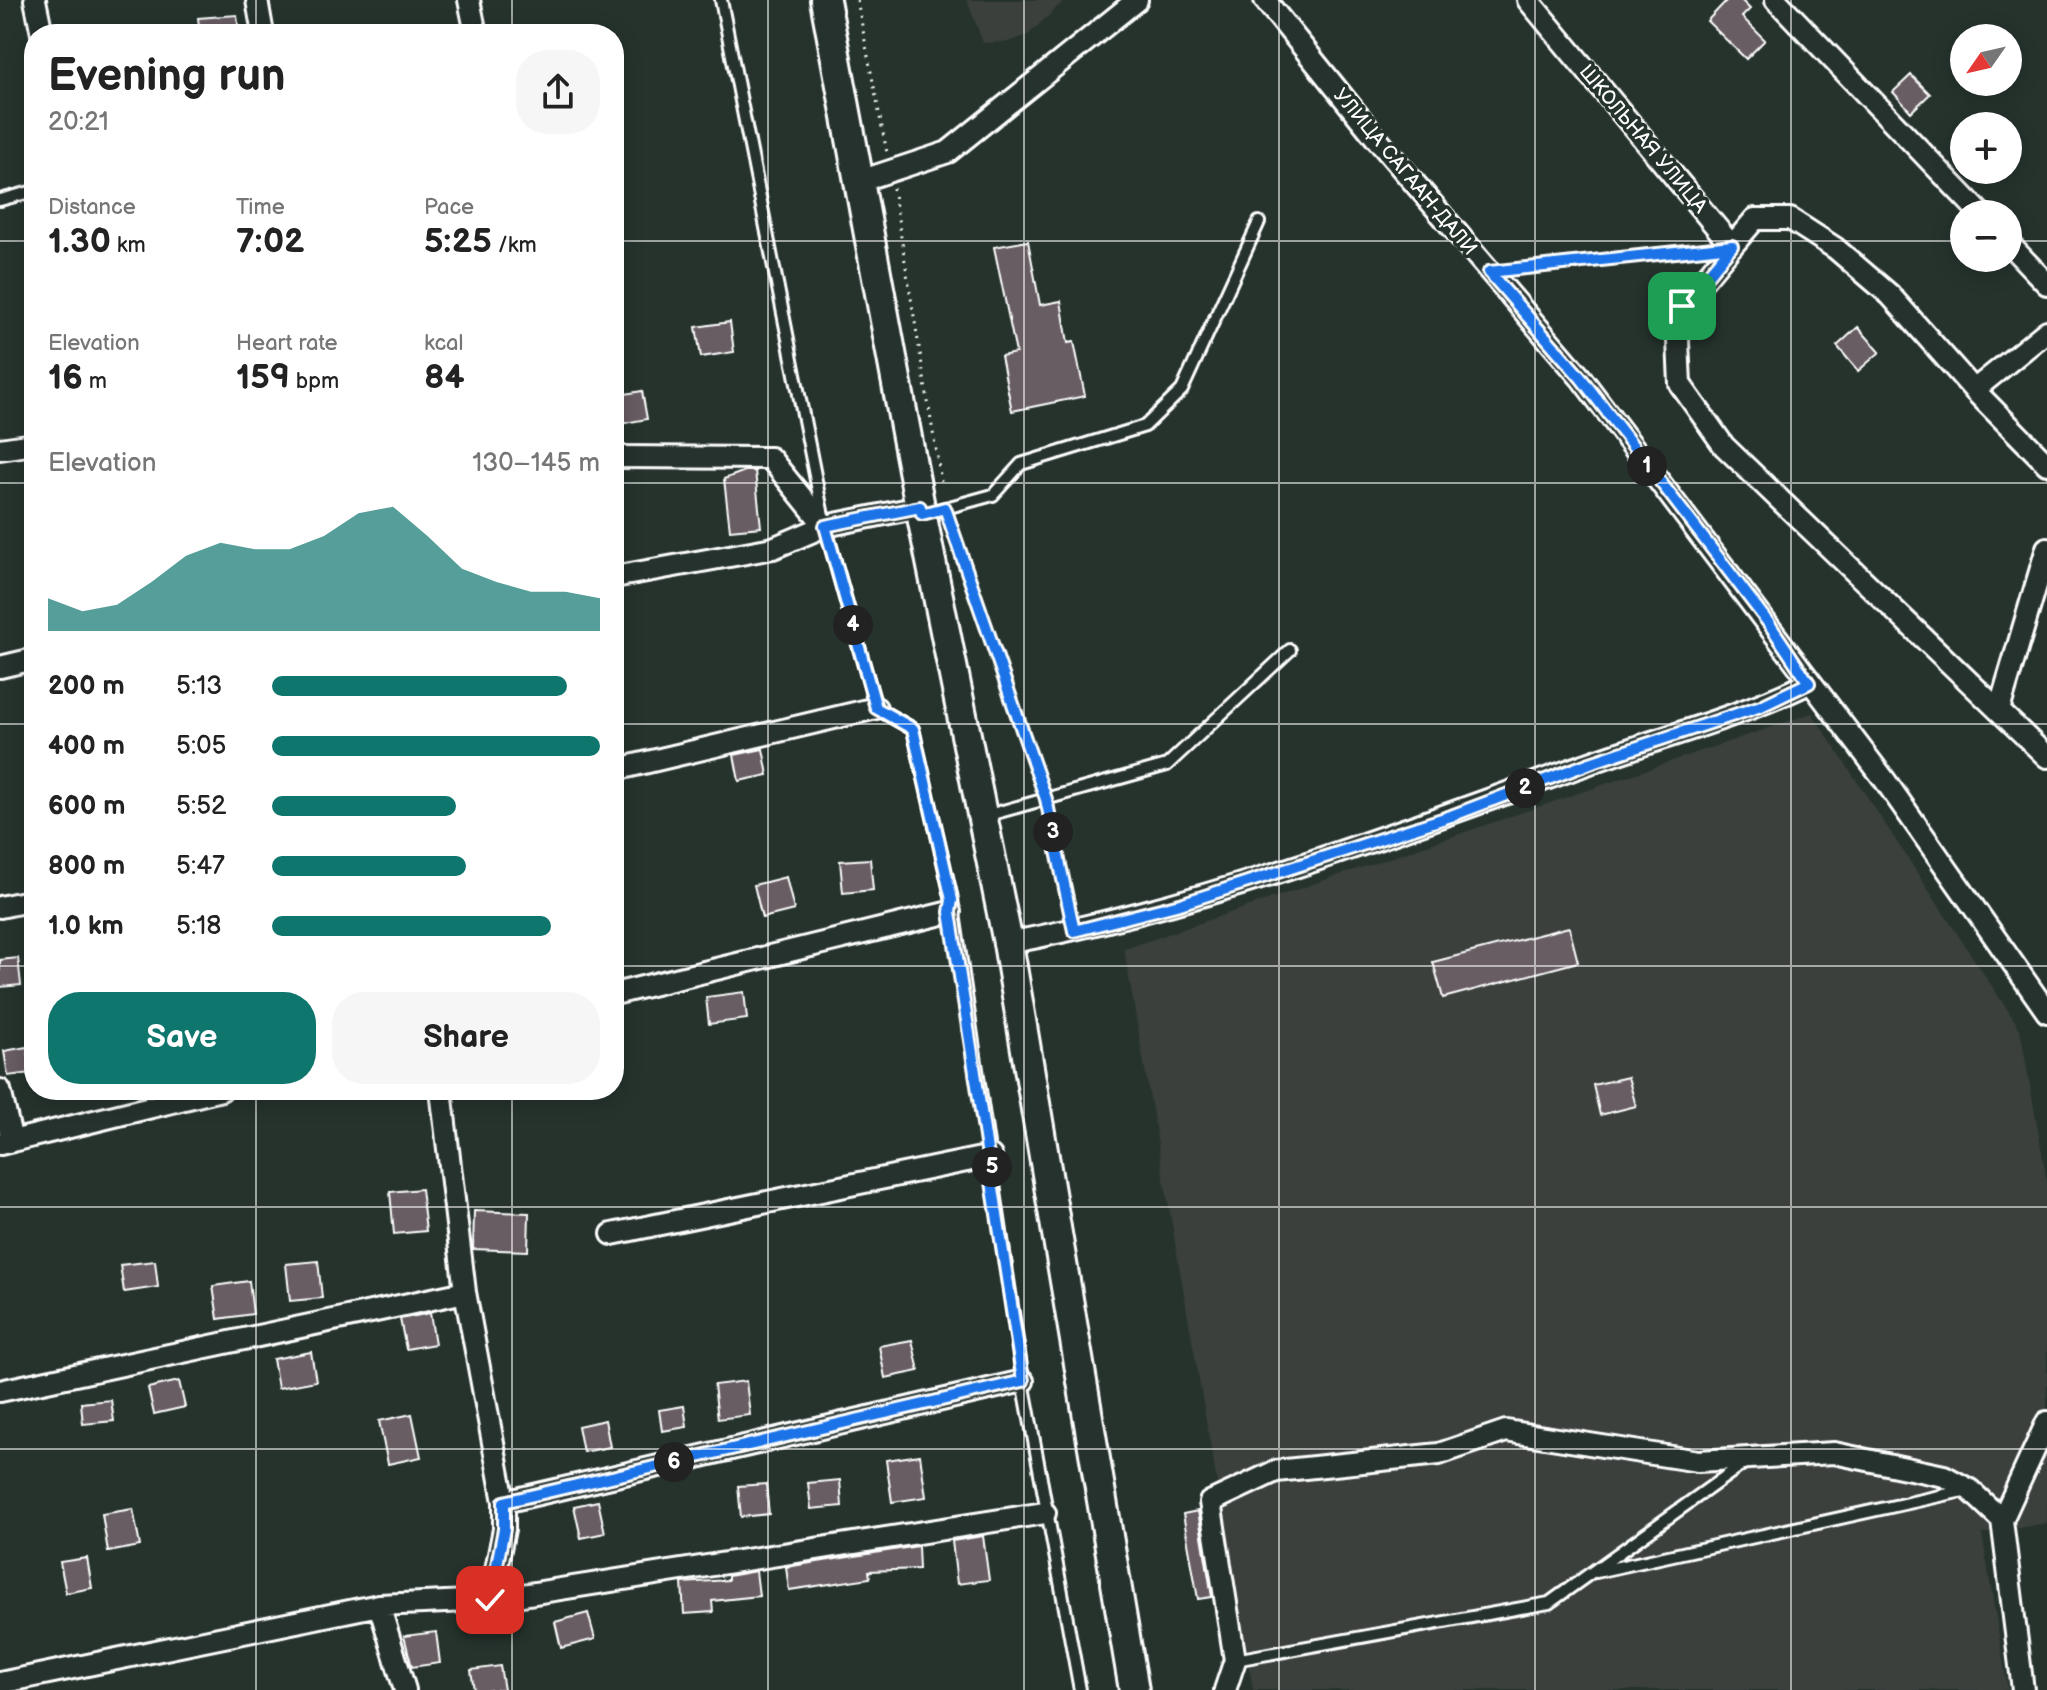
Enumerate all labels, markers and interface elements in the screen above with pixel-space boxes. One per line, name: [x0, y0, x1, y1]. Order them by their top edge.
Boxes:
north arrow: [1950, 24, 2022, 96]
map controls: [1950, 24, 2022, 272]
text: Evening run: [48, 50, 285, 103]
button: share: [516, 50, 600, 134]
street label: ШКОЛЬНАЯ УЛИЦА: [1574, 60, 1713, 219]
street label: УЛИЦА САГААН-ДАЛИ: [1328, 84, 1482, 260]
text: 20:21: [48, 107, 109, 138]
button: +: [1950, 112, 2022, 184]
text: Distance: [48, 194, 136, 221]
text: Time: [236, 194, 285, 221]
text: Pace: [424, 194, 474, 221]
button: −: [1950, 200, 2022, 272]
text: 1.30: [48, 221, 111, 262]
text: 7:02: [236, 221, 304, 262]
text: 5:25: [424, 221, 492, 262]
text: km: [111, 232, 146, 259]
text: /km: [492, 232, 537, 259]
pin: [1648, 272, 1716, 340]
icon: arrive: [1660, 284, 1704, 328]
text: Elevation: [48, 330, 140, 357]
text: Heart rate: [236, 330, 338, 357]
text: kcal: [424, 330, 463, 357]
text: 16: [48, 357, 83, 398]
text: 159: [236, 357, 290, 398]
text: 84: [424, 357, 464, 398]
text: m: [83, 368, 107, 395]
text: bpm: [290, 368, 339, 395]
pin: 1: [1627, 446, 1667, 486]
text: Elevation: [48, 448, 156, 479]
text: 130–145 m: [472, 448, 600, 479]
text: 1: [1642, 452, 1652, 479]
pin: 4: [833, 605, 873, 645]
text: 4: [847, 611, 859, 638]
text: 200 m: [48, 671, 125, 702]
text: 5:13: [176, 671, 222, 702]
text: 400 m: [48, 731, 125, 762]
text: 5:05: [176, 731, 226, 762]
pin: 2: [1505, 768, 1545, 808]
text: 2: [1518, 774, 1532, 801]
text: 600 m: [48, 791, 125, 822]
text: 5:52: [176, 791, 226, 822]
pin: 3: [1033, 812, 1073, 852]
text: 3: [1047, 818, 1059, 845]
text: 800 m: [48, 851, 125, 882]
text: 5:47: [176, 851, 225, 882]
text: 1.0 km: [48, 911, 124, 942]
text: 5:18: [176, 911, 221, 942]
button: Save: [48, 992, 316, 1084]
button: Share: [332, 992, 600, 1084]
pin: 5: [972, 1147, 1012, 1187]
text: 5: [986, 1153, 998, 1180]
pin: 6: [654, 1442, 694, 1482]
text: 6: [667, 1448, 681, 1475]
pin: [456, 1566, 524, 1634]
icon: check: [468, 1578, 512, 1622]

